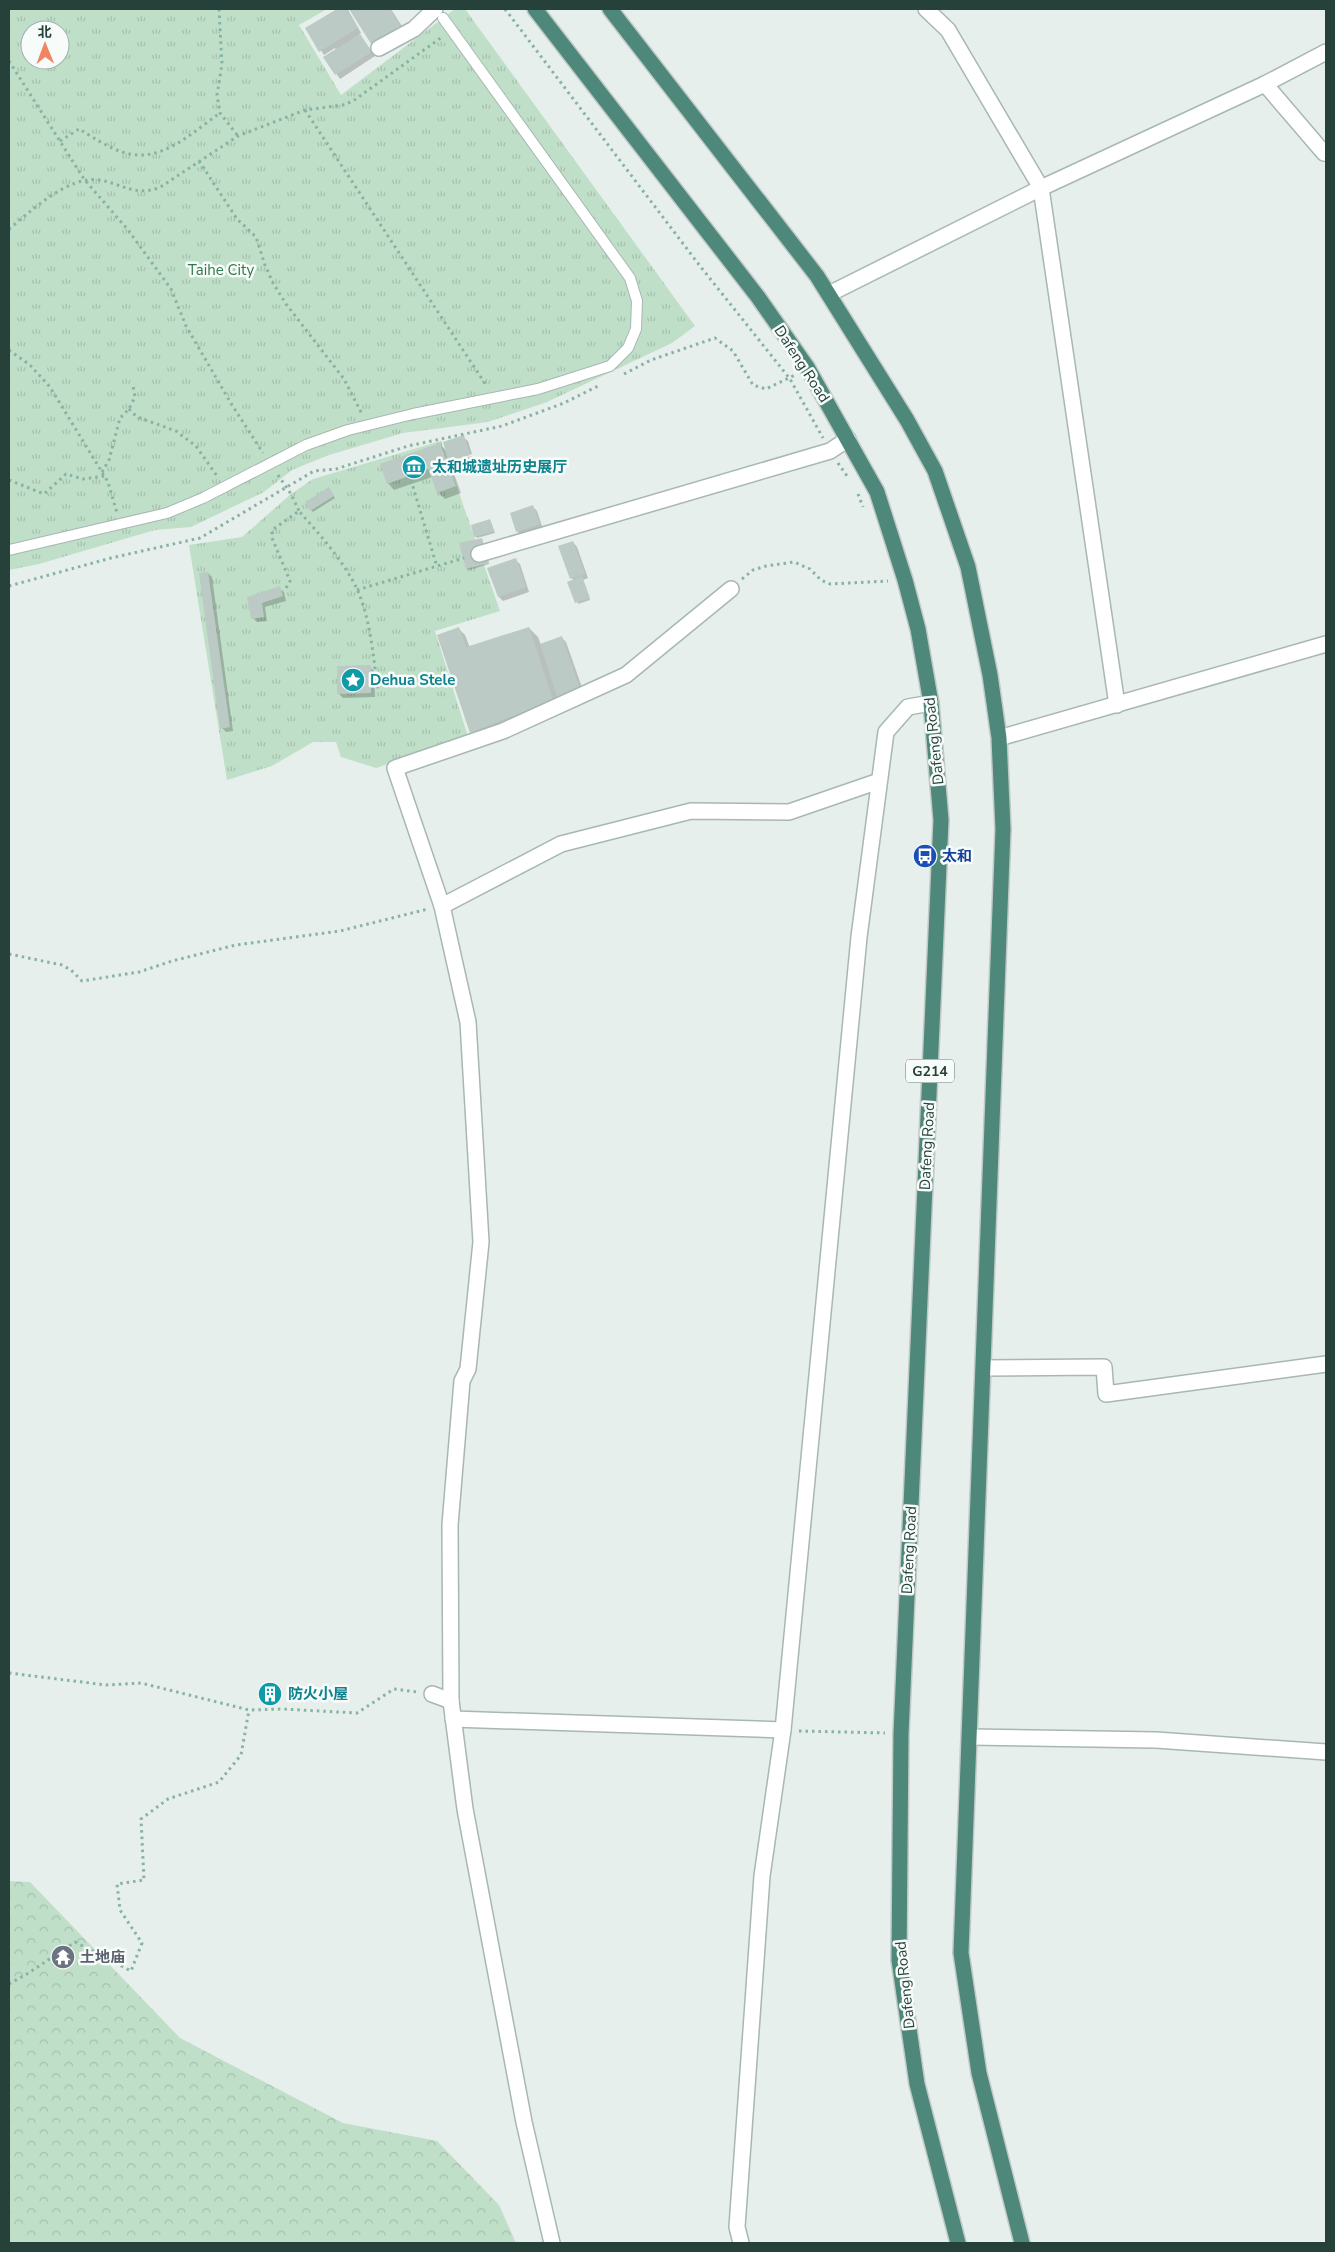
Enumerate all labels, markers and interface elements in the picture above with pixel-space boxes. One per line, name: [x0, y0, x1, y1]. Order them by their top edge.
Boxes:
north arrow: [20, 20, 70, 70]
text: 北: [38, 23, 52, 42]
park label: Taihe City: [188, 260, 254, 280]
street label: Dafeng Road: [770, 322, 834, 406]
museum icon: 太和城遗址历史展厅: [401, 454, 427, 480]
place label: 太和城遗址历史展厅: [432, 457, 567, 477]
place icon: Dehua Stele: [340, 667, 366, 693]
place label: Dehua Stele: [370, 670, 455, 690]
street label: Dafeng Road: [919, 696, 949, 786]
bus stop icon: 太和: [912, 843, 938, 869]
place label: 太和: [942, 846, 972, 866]
road number: G214: [906, 1060, 954, 1082]
street label: Dafeng Road: [915, 1102, 939, 1190]
street label: Dafeng Road: [897, 1506, 921, 1594]
building icon: 防火小屋: [257, 1681, 283, 1707]
place label: 防火小屋: [288, 1684, 348, 1704]
street label: Dafeng Road: [890, 1940, 920, 2030]
temple icon: 土地庙: [50, 1944, 76, 1970]
place label: 土地庙: [80, 1947, 125, 1967]

